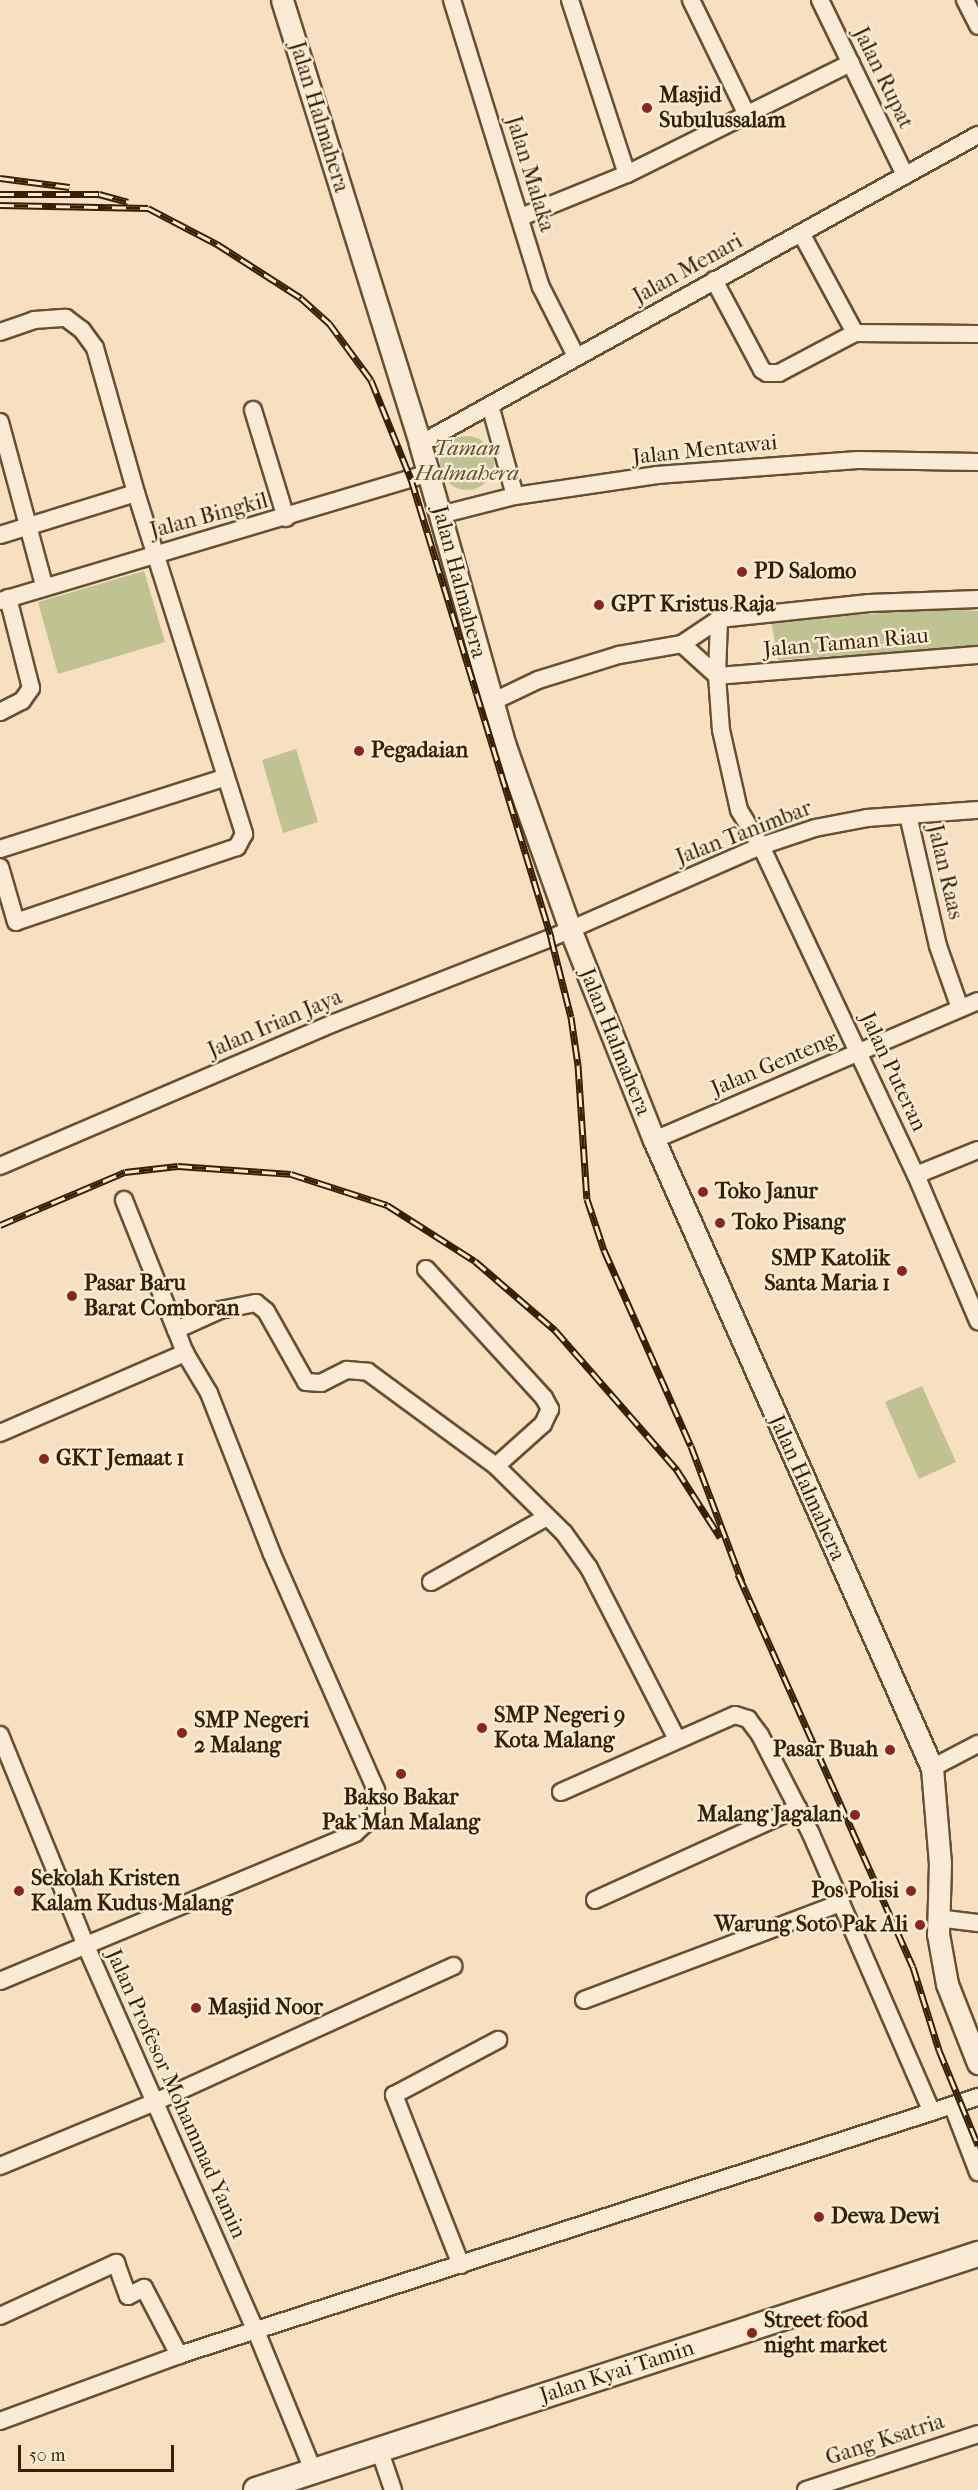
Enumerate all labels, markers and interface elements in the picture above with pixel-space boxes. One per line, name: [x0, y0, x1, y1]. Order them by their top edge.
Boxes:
street label: Jalan Rupat: [847, 23, 919, 133]
street label: Jalan Halmahera: [283, 38, 355, 196]
place label: Masjid Subulussalam: [659, 82, 786, 134]
marker: Masjid Subulussalam: [640, 101, 654, 115]
street label: Jalan Malaka: [500, 113, 560, 235]
street label: Jalan Menari: [629, 228, 747, 310]
street label: Jalan Mentawai: [631, 429, 779, 471]
park label: Taman Halmahera: [415, 435, 519, 487]
street label: Jalan Bingkil: [147, 488, 271, 544]
street label: Jalan Halmahera: [426, 503, 492, 661]
place label: PD Salomo: [754, 559, 857, 585]
marker: PD Salomo: [735, 565, 749, 579]
place label: GPT Kristus Raja: [611, 592, 775, 618]
marker: GPT Kristus Raja: [592, 598, 606, 612]
street label: Jalan Taman Riau: [762, 623, 930, 663]
place label: Pegadaian: [371, 738, 468, 764]
marker: Pegadaian: [352, 744, 366, 758]
street label: Jalan Tanimbar: [672, 795, 816, 871]
street label: Jalan Raas: [921, 822, 969, 922]
street label: Jalan Halmahera: [573, 964, 657, 1120]
street label: Jalan Irian Jaya: [204, 984, 346, 1064]
street label: Jalan Puteran: [854, 1008, 932, 1136]
street label: Jalan Genteng: [707, 1026, 841, 1102]
place label: Toko Janur: [715, 1179, 818, 1205]
marker: Toko Janur: [696, 1185, 710, 1199]
place label: Toko Pisang: [732, 1210, 845, 1236]
marker: Toko Pisang: [713, 1216, 727, 1230]
place label: SMP Katolik Santa Maria 1: [764, 1245, 890, 1296]
marker: SMP Katolik Santa Maria 1: [895, 1264, 909, 1278]
place label: Pasar Baru Barat Comboran: [84, 1270, 239, 1322]
marker: Pasar Baru Barat Comboran: [65, 1289, 79, 1303]
street label: Jalan Halmahera: [763, 1411, 851, 1565]
place label: GKT Jemaat 1: [56, 1446, 184, 1472]
marker: GKT Jemaat 1: [37, 1452, 51, 1466]
place label: SMP Negeri 9 Kota Malang: [494, 1702, 625, 1754]
place label: SMP Negeri 2 Malang: [194, 1707, 309, 1759]
marker: SMP Negeri 9 Kota Malang: [475, 1721, 489, 1735]
marker: SMP Negeri 2 Malang: [175, 1726, 189, 1740]
place label: Pasar Buah: [773, 1737, 878, 1763]
marker: Pasar Buah: [883, 1743, 897, 1757]
marker: Bakso Bakar Pak Man Malang: [394, 1767, 408, 1781]
place label: Bakso Bakar Pak Man Malang: [322, 1784, 480, 1836]
place label: Malang Jagalan: [697, 1802, 842, 1828]
marker: Malang Jagalan: [846, 1806, 864, 1824]
place label: Sekolah Kristen Kalam Kudus Malang: [31, 1865, 233, 1916]
place label: Pos Polisi: [811, 1878, 899, 1904]
marker: Sekolah Kristen Kalam Kudus Malang: [12, 1884, 26, 1898]
marker: Pos Polisi: [904, 1884, 918, 1898]
place label: Warung Soto Pak Ali: [714, 1912, 908, 1938]
marker: Warung Soto Pak Ali: [913, 1918, 927, 1932]
street label: Jalan Profesor Mohammad Yamin: [100, 1945, 252, 2243]
place label: Masjid Noor: [208, 1995, 323, 2021]
marker: Masjid Noor: [189, 2001, 203, 2015]
place label: Dewa Dewi: [831, 2204, 940, 2230]
marker: Dewa Dewi: [812, 2210, 826, 2224]
place label: Street food night market: [764, 2307, 887, 2358]
marker: Street food night market: [745, 2326, 759, 2340]
street label: Jalan Kyai Tamin: [537, 2335, 697, 2409]
street label: Gang Ksatria: [822, 2408, 948, 2472]
scale bar: [21, 2433, 177, 2471]
text: 50 m: [29, 2445, 65, 2466]

